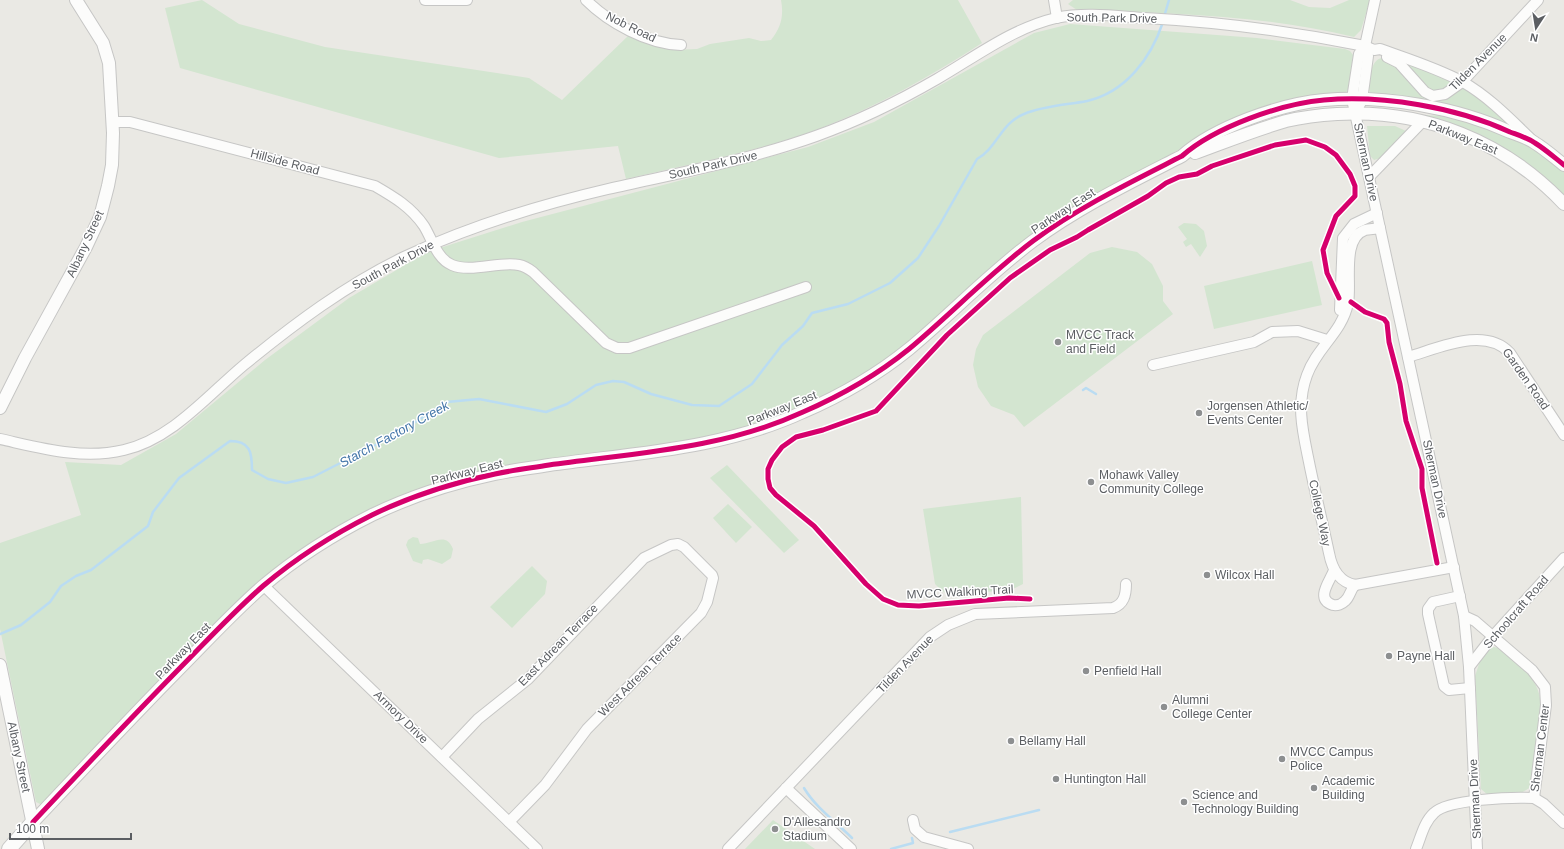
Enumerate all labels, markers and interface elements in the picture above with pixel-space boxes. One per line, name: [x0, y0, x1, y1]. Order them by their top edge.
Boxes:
north arrow: [1516, 8, 1556, 48]
street label: Nob Road: [604, 9, 658, 45]
street label: South Park Drive: [1067, 10, 1158, 26]
street label: Tilden Avenue: [1446, 30, 1510, 94]
text: N: [1529, 31, 1539, 44]
street label: Parkway East: [1426, 117, 1500, 157]
street label: Sherman Drive: [1351, 121, 1381, 203]
street label: Hillside Road: [249, 146, 321, 178]
street label: South Park Drive: [667, 148, 759, 182]
street label: Parkway East: [1028, 185, 1098, 237]
street label: Albany Street: [63, 208, 107, 280]
street label: South Park Drive: [350, 237, 437, 292]
place label: MVCC Track and Field: [1066, 328, 1135, 356]
marker: MVCC Track and Field: [1053, 337, 1063, 347]
street label: Garden Road: [1500, 345, 1552, 413]
street label: Parkway East: [745, 388, 819, 428]
water label: Starch Factory Creek: [337, 397, 453, 470]
place label: Jorgensen Athletic/ Events Center: [1207, 399, 1309, 427]
marker: Jorgensen Athletic/ Events Center: [1194, 408, 1204, 418]
street label: Sherman Drive: [1420, 438, 1450, 520]
street label: Parkway East: [430, 456, 505, 488]
place label: Mohawk Valley Community College: [1099, 468, 1204, 496]
marker: Mohawk Valley Community College: [1086, 477, 1096, 487]
street label: College Way: [1306, 478, 1334, 548]
place label: Wilcox Hall: [1215, 568, 1274, 582]
marker: Wilcox Hall: [1202, 570, 1212, 580]
street label: Schoolcraft Road: [1481, 573, 1551, 651]
street label: MVCC Walking Trail: [906, 582, 1014, 602]
street label: East Adrean Terrace: [515, 601, 601, 689]
street label: Parkway East: [152, 619, 214, 682]
street label: West Adrean Terrace: [596, 630, 685, 719]
street label: Tilden Avenue: [874, 632, 936, 696]
place label: Payne Hall: [1397, 649, 1455, 663]
marker: Payne Hall: [1384, 651, 1394, 661]
place label: Penfield Hall: [1094, 664, 1161, 678]
marker: Penfield Hall: [1081, 666, 1091, 676]
street label: Armory Drive: [371, 688, 431, 747]
place label: Alumni College Center: [1172, 693, 1252, 721]
marker: Alumni College Center: [1159, 702, 1169, 712]
street label: Sherman Center: [1528, 703, 1552, 793]
street label: Albany Street: [5, 720, 33, 794]
place label: Bellamy Hall: [1019, 734, 1086, 748]
marker: Bellamy Hall: [1006, 736, 1016, 746]
place label: MVCC Campus Police: [1290, 745, 1373, 773]
marker: MVCC Campus Police: [1277, 754, 1287, 764]
street label: Sherman Drive: [1466, 758, 1484, 839]
place label: Huntington Hall: [1064, 772, 1146, 786]
marker: Huntington Hall: [1051, 774, 1061, 784]
place label: Academic Building: [1322, 774, 1375, 802]
marker: Academic Building: [1309, 783, 1319, 793]
place label: Science and Technology Building: [1192, 788, 1299, 816]
marker: Science and Technology Building: [1179, 797, 1189, 807]
scale bar: [10, 815, 131, 841]
place label: D'Allesandro Stadium: [783, 815, 851, 843]
text: 100 m: [16, 822, 49, 836]
marker: D'Allesandro Stadium: [770, 824, 780, 834]

